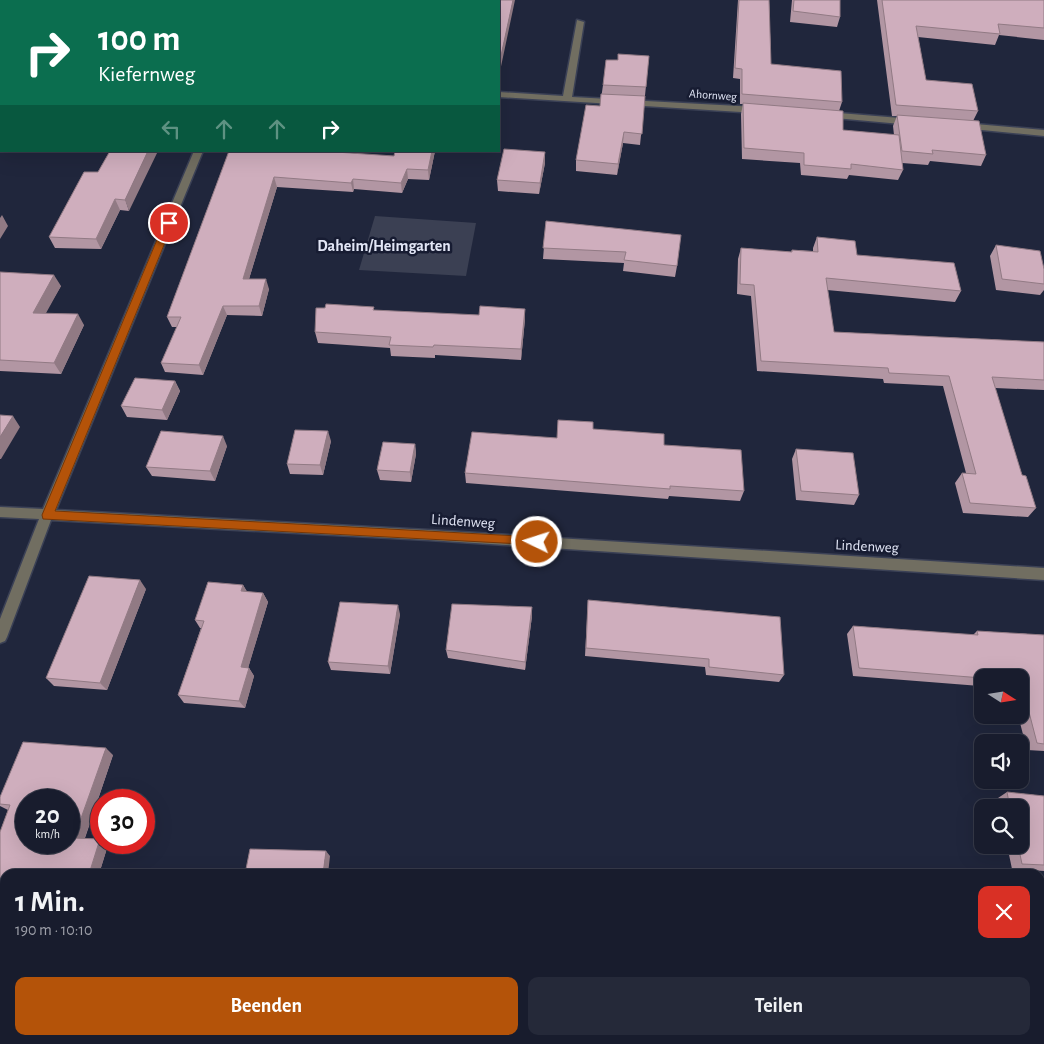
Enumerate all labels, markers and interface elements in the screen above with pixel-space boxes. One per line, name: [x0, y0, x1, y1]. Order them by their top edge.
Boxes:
icon: right: [15, 20, 80, 85]
text: 100 m: [98, 22, 181, 57]
text: Kiefernweg: [98, 63, 195, 85]
street label: Ahornweg: [689, 87, 737, 103]
icon: left: [157, 115, 185, 143]
icon: ahead: [210, 115, 238, 143]
icon: ahead: [263, 115, 291, 143]
icon: right: [316, 115, 344, 143]
pin: [148, 202, 190, 244]
icon: arrive: [155, 209, 183, 237]
district label: Daheim/Heimgarten: [317, 238, 451, 254]
street label: Lindenweg: [431, 512, 496, 531]
position arrow: [510, 515, 562, 567]
street label: Lindenweg: [835, 537, 900, 556]
north arrow: [974, 669, 1029, 724]
map controls: [974, 669, 1029, 854]
button: sound: [974, 734, 1029, 789]
speed limit sign: 30: [90, 789, 155, 854]
button: search: [974, 799, 1029, 854]
text: 20: [35, 803, 60, 828]
text: km/h: [35, 828, 60, 840]
button: close: [978, 886, 1030, 938]
text: 1 Min.: [15, 887, 85, 917]
text: 190 m · 10:10: [15, 922, 92, 938]
button: Beenden: [15, 977, 518, 1035]
button: Teilen: [528, 977, 1030, 1035]

